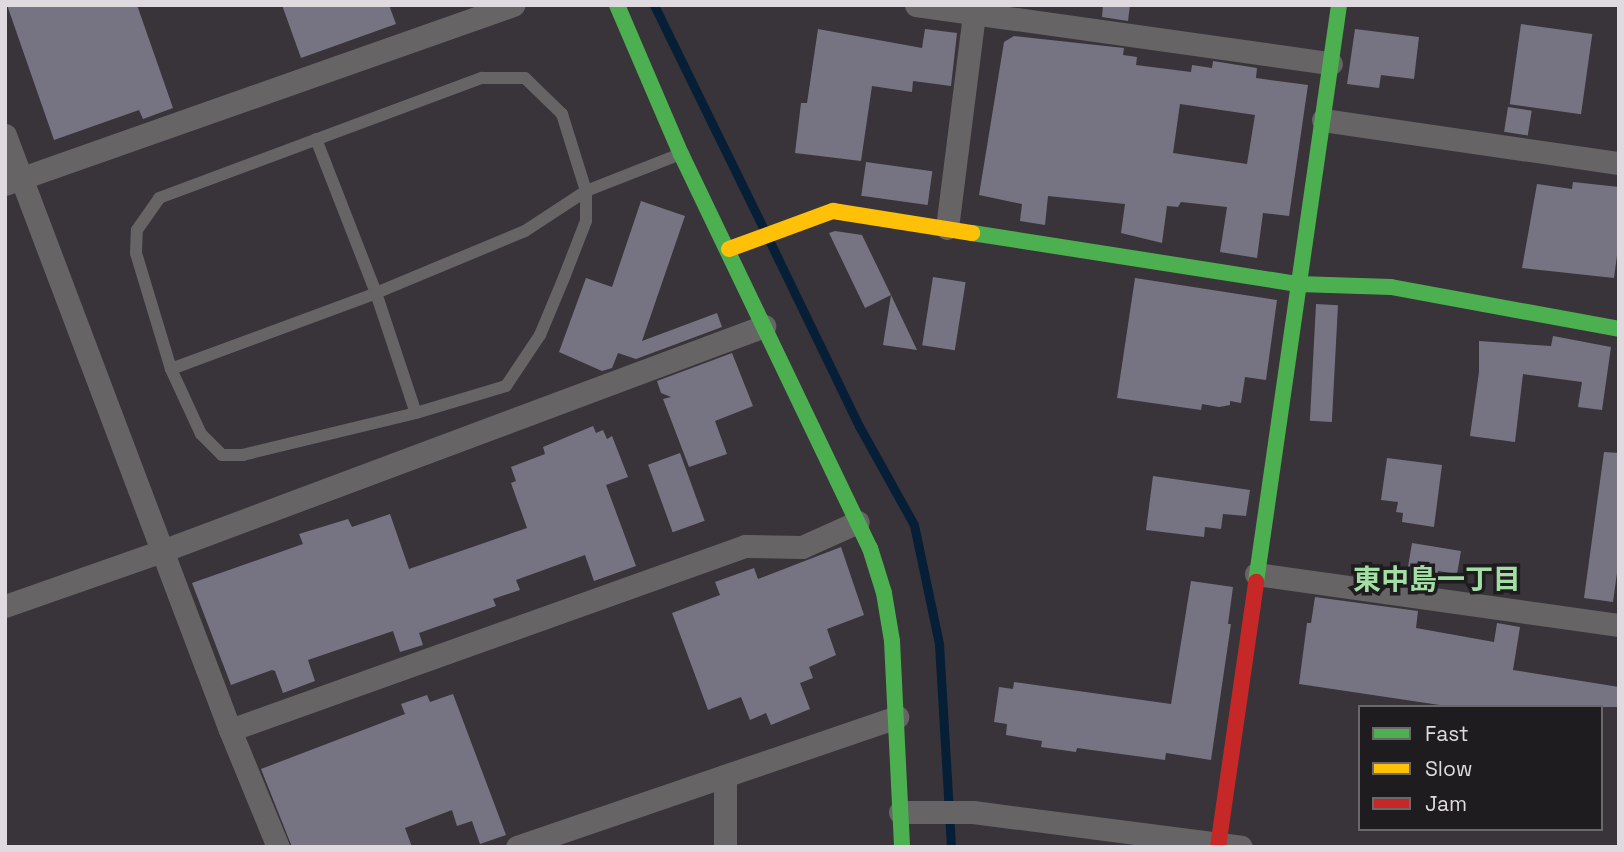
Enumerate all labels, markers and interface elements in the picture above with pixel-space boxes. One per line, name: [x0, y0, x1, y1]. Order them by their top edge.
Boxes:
district label: 東中島一丁目: [1353, 562, 1521, 596]
legend: [1358, 705, 1603, 831]
text: Fast: [1425, 720, 1469, 747]
text: Slow: [1425, 755, 1473, 782]
text: Jam: [1425, 790, 1467, 817]

